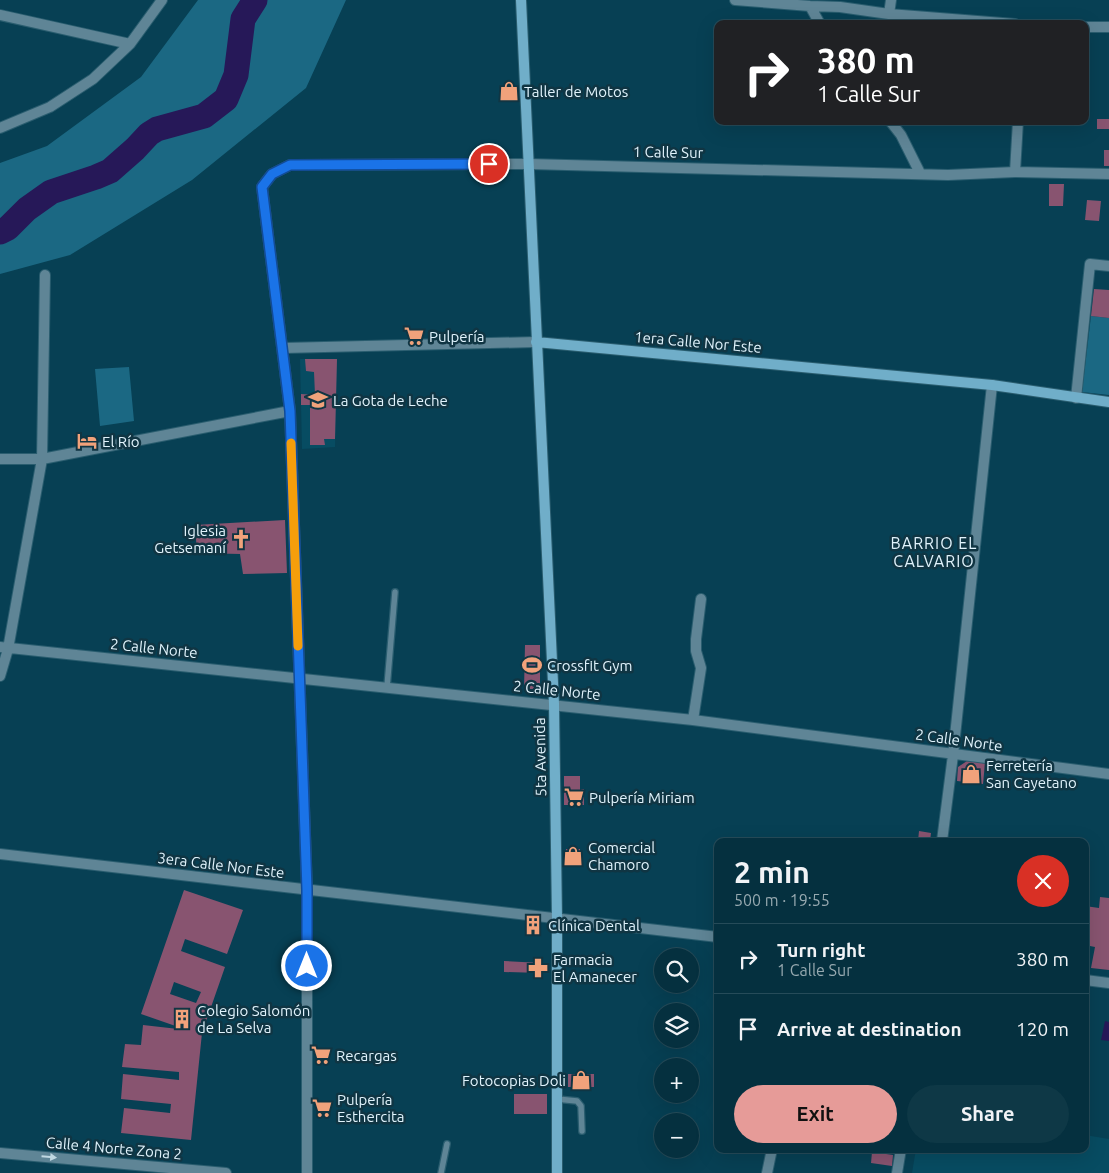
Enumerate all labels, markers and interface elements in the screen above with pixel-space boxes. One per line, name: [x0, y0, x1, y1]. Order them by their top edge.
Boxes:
icon: right: [734, 40, 799, 105]
text: 380 m: [817, 40, 915, 80]
shop icon: Taller de Motos: [498, 80, 520, 102]
text: 1 Calle Sur: [817, 81, 920, 106]
place label: Taller de Motos: [524, 83, 628, 100]
pin: [468, 143, 510, 185]
street label: 1 Calle Sur: [633, 143, 704, 161]
icon: arrive: [475, 150, 503, 178]
supermarket icon: Pulpería: [403, 325, 425, 347]
place label: Pulpería: [429, 328, 485, 345]
street label: 1era Calle Nor Este: [634, 328, 762, 356]
school or university icon: La Gota de Leche: [307, 389, 329, 411]
place label: La Gota de Leche: [333, 392, 448, 409]
hotel icon: El Río: [76, 430, 98, 452]
place label: El Río: [102, 433, 140, 450]
place label: Iglesia Getsemaní: [154, 522, 226, 556]
church icon: Iglesia Getsemaní: [230, 528, 252, 550]
district label: BARRIO EL CALVARIO: [891, 534, 977, 570]
street label: 2 Calle Norte: [109, 635, 199, 661]
sports icon: Crossfit Gym: [521, 654, 543, 676]
place label: Crossfit Gym: [547, 657, 632, 674]
street label: 2 Calle Norte: [512, 677, 602, 703]
street label: 5ta Avenida: [531, 717, 549, 797]
street label: 2 Calle Norte: [914, 725, 1004, 755]
place label: Ferretería San Cayetano: [986, 757, 1077, 791]
shop icon: Ferretería San Cayetano: [960, 763, 982, 785]
supermarket icon: Pulpería Miriam: [563, 786, 585, 808]
place label: Pulpería Miriam: [589, 789, 695, 806]
place label: Comercial Chamoro: [588, 839, 655, 873]
shop icon: Comercial Chamoro: [562, 845, 584, 867]
street label: 3era Calle Nor Este: [157, 849, 285, 881]
text: 2 min: [734, 855, 810, 889]
button: close: [1017, 855, 1069, 907]
text: 500 m · 19:55: [734, 891, 830, 909]
building icon: Clínica Dental: [522, 914, 544, 936]
place label: Clínica Dental: [548, 917, 640, 934]
position arrow: [280, 939, 332, 991]
text: Turn right: [777, 939, 865, 961]
icon: right: [734, 945, 762, 973]
map controls: [654, 948, 699, 1158]
button: search: [654, 948, 699, 993]
text: 380 m: [1016, 948, 1069, 970]
place label: Farmacia El Amanecer: [553, 951, 637, 985]
pharmacy icon: Farmacia El Amanecer: [527, 957, 549, 979]
text: 1 Calle Sur: [777, 961, 852, 979]
place label: Colegio Salomón de La Selva: [197, 1002, 310, 1036]
button: layers: [654, 1003, 699, 1048]
building icon: Colegio Salomón de La Selva: [171, 1008, 193, 1030]
icon: arrive: [734, 1015, 762, 1043]
text: Arrive at destination: [777, 1018, 962, 1040]
text: 120 m: [1016, 1018, 1069, 1040]
supermarket icon: Recargas: [310, 1044, 332, 1066]
place label: Recargas: [336, 1047, 397, 1064]
button: +: [654, 1058, 699, 1103]
shop icon: Fotocopias Doli: [570, 1069, 592, 1091]
place label: Fotocopias Doli: [462, 1072, 566, 1089]
button: Exit: [734, 1085, 897, 1143]
button: Share: [907, 1085, 1069, 1143]
place label: Pulpería Esthercita: [337, 1091, 405, 1125]
supermarket icon: Pulpería Esthercita: [311, 1097, 333, 1119]
button: −: [654, 1113, 699, 1158]
street label: Calle 4 Norte Zona 2: [45, 1134, 183, 1162]
one-way arrow: [41, 1153, 57, 1161]

